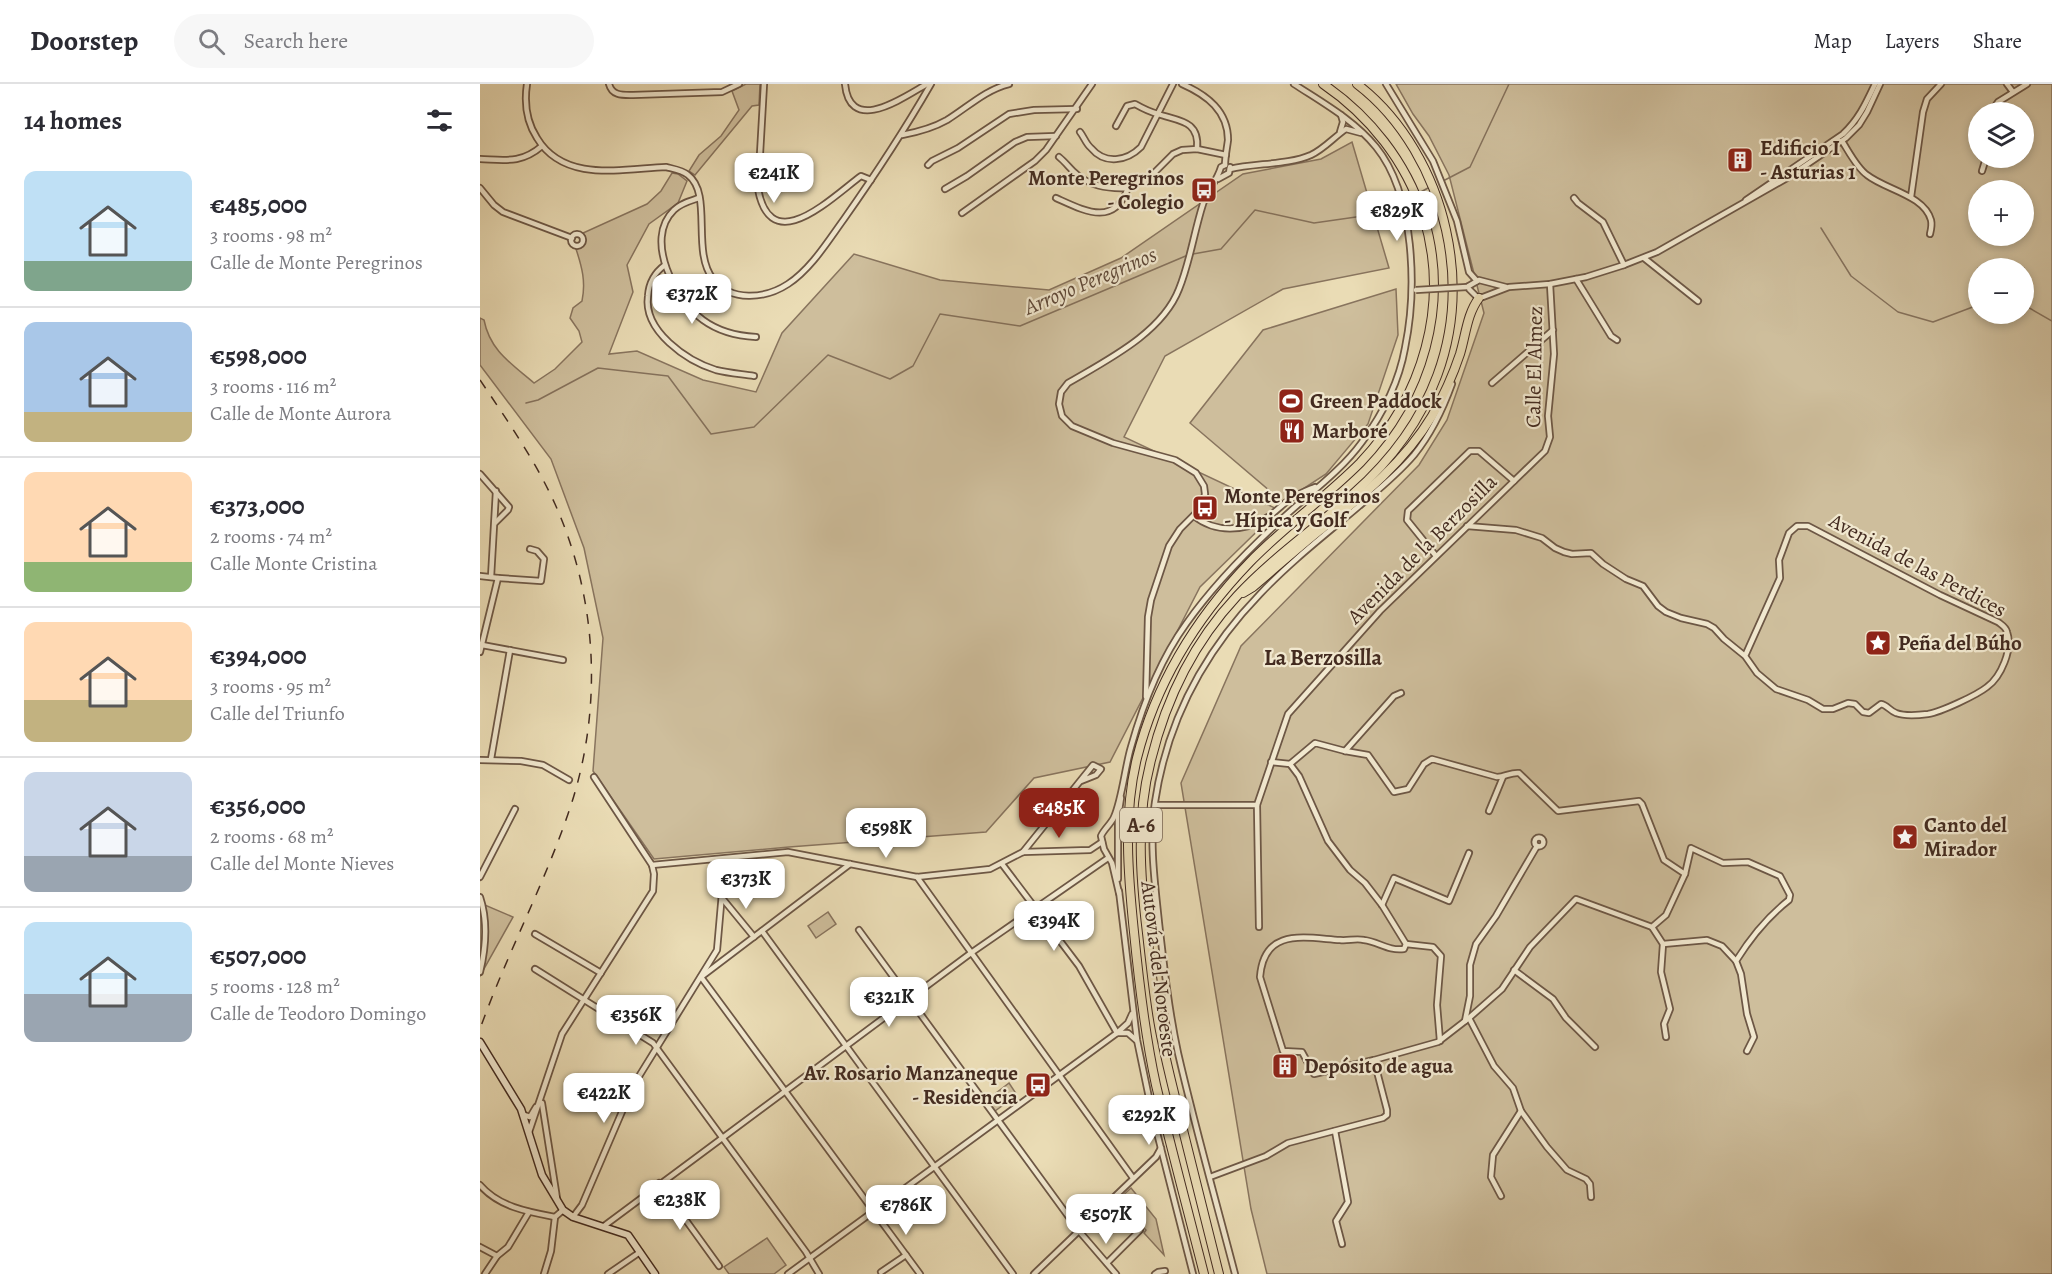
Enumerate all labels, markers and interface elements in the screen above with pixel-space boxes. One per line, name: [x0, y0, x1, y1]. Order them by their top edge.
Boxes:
search box: [174, 14, 594, 68]
text: Doorstep: [30, 22, 138, 60]
icon: search: [195, 25, 228, 58]
text: Search here: [243, 26, 348, 56]
text: Map: [1813, 27, 1852, 55]
text: Layers: [1885, 27, 1940, 55]
text: Share: [1973, 27, 2022, 55]
map controls: [1968, 102, 2034, 324]
button: layers: [1968, 102, 2034, 168]
text: 14 homes: [24, 103, 122, 138]
icon: filters: [423, 104, 456, 137]
place label: Edificio I - Asturias 1: [1760, 134, 1856, 186]
building icon: Edificio I - Asturias 1: [1725, 145, 1755, 175]
pin: €241K: [732, 153, 816, 204]
text: €241K: [749, 159, 799, 186]
place label: Monte Peregrinos - Colegio: [1028, 164, 1184, 216]
bus stop icon: Monte Peregrinos - Colegio: [1189, 175, 1219, 205]
button: +: [1968, 180, 2034, 246]
text: €485,000: [210, 187, 307, 222]
pin: €829K: [1355, 191, 1439, 242]
icon: home: [72, 195, 144, 267]
text: €829K: [1370, 197, 1424, 224]
text: 3 rooms · 98 m²: [210, 222, 332, 249]
water label: Arroyo Peregrinos: [1019, 239, 1162, 323]
text: Calle de Monte Peregrinos: [210, 249, 423, 276]
button: −: [1968, 258, 2034, 324]
pin: €372K: [650, 274, 734, 325]
text: €372K: [666, 280, 718, 307]
street label: Calle El Almez: [1519, 306, 1549, 428]
text: €598,000: [210, 338, 307, 373]
icon: home: [72, 346, 144, 418]
text: 3 rooms · 116 m²: [210, 373, 336, 400]
sports icon: Green Paddock: [1276, 386, 1306, 416]
place label: Green Paddock: [1310, 387, 1442, 415]
text: Calle de Monte Aurora: [210, 400, 391, 427]
restaurant icon: Marboré: [1277, 416, 1307, 446]
place label: Marboré: [1312, 417, 1388, 445]
street label: Avenida de la Berzosilla: [1340, 468, 1503, 631]
place label: Monte Peregrinos - Hípica y Golf: [1224, 482, 1380, 534]
text: €373,000: [210, 488, 305, 523]
bus stop icon: Monte Peregrinos - Hípica y Golf: [1190, 493, 1220, 523]
icon: home: [72, 496, 144, 568]
street label: Avenida de las Perdices: [1824, 506, 2011, 624]
text: 2 rooms · 74 m²: [210, 523, 332, 550]
text: Calle Monte Cristina: [210, 550, 377, 577]
place icon: Peña del Búho: [1863, 628, 1893, 658]
place label: Peña del Búho: [1898, 629, 2022, 657]
text: €394,000: [210, 638, 307, 673]
district label: La Berzosilla: [1264, 643, 1382, 673]
icon: home: [72, 646, 144, 718]
text: 3 rooms · 95 m²: [210, 673, 331, 700]
text: Calle del Triunfo: [210, 700, 345, 727]
text: €356,000: [210, 788, 306, 823]
pin: €485K: [1017, 788, 1101, 839]
text: €485K: [1033, 794, 1085, 821]
icon: home: [72, 796, 144, 868]
pin: €598K: [844, 808, 928, 859]
road number: A-6: [1120, 808, 1162, 842]
place label: Canto del Mirador: [1924, 811, 2007, 863]
text: €598K: [860, 814, 912, 841]
place icon: Canto del Mirador: [1890, 822, 1920, 852]
text: 2 rooms · 68 m²: [210, 823, 334, 850]
text: Calle del Monte Nieves: [210, 850, 394, 877]
pin: €373K: [704, 859, 788, 910]
text: €373K: [721, 865, 771, 892]
street label: Autovía del Noroeste: [1134, 878, 1184, 1059]
pin: €394K: [1012, 901, 1096, 952]
text: €394K: [1028, 907, 1080, 934]
text: €507,000: [210, 938, 306, 973]
icon: home: [72, 946, 144, 1018]
text: 5 rooms · 128 m²: [210, 973, 340, 1000]
pin: €321K: [847, 977, 931, 1028]
text: €321K: [864, 983, 914, 1010]
pin: €356K: [594, 995, 678, 1046]
text: Calle de Teodoro Domingo: [210, 1000, 426, 1027]
text: €356K: [610, 1001, 662, 1028]
building icon: Depósito de agua: [1270, 1051, 1300, 1081]
place label: Depósito de agua: [1304, 1052, 1454, 1080]
place label: Av. Rosario Manzaneque - Residencia: [803, 1059, 1019, 1111]
bus stop icon: Av. Rosario Manzaneque - Residencia: [1023, 1070, 1053, 1100]
pin: €422K: [562, 1073, 646, 1124]
text: €422K: [577, 1079, 631, 1106]
pin: €292K: [1107, 1095, 1191, 1146]
text: €292K: [1122, 1101, 1176, 1128]
pin: €238K: [638, 1180, 722, 1231]
pin: €786K: [864, 1185, 948, 1236]
text: €238K: [654, 1186, 706, 1213]
text: €786K: [880, 1191, 932, 1218]
pin: €507K: [1064, 1194, 1148, 1245]
text: €507K: [1080, 1200, 1132, 1227]

